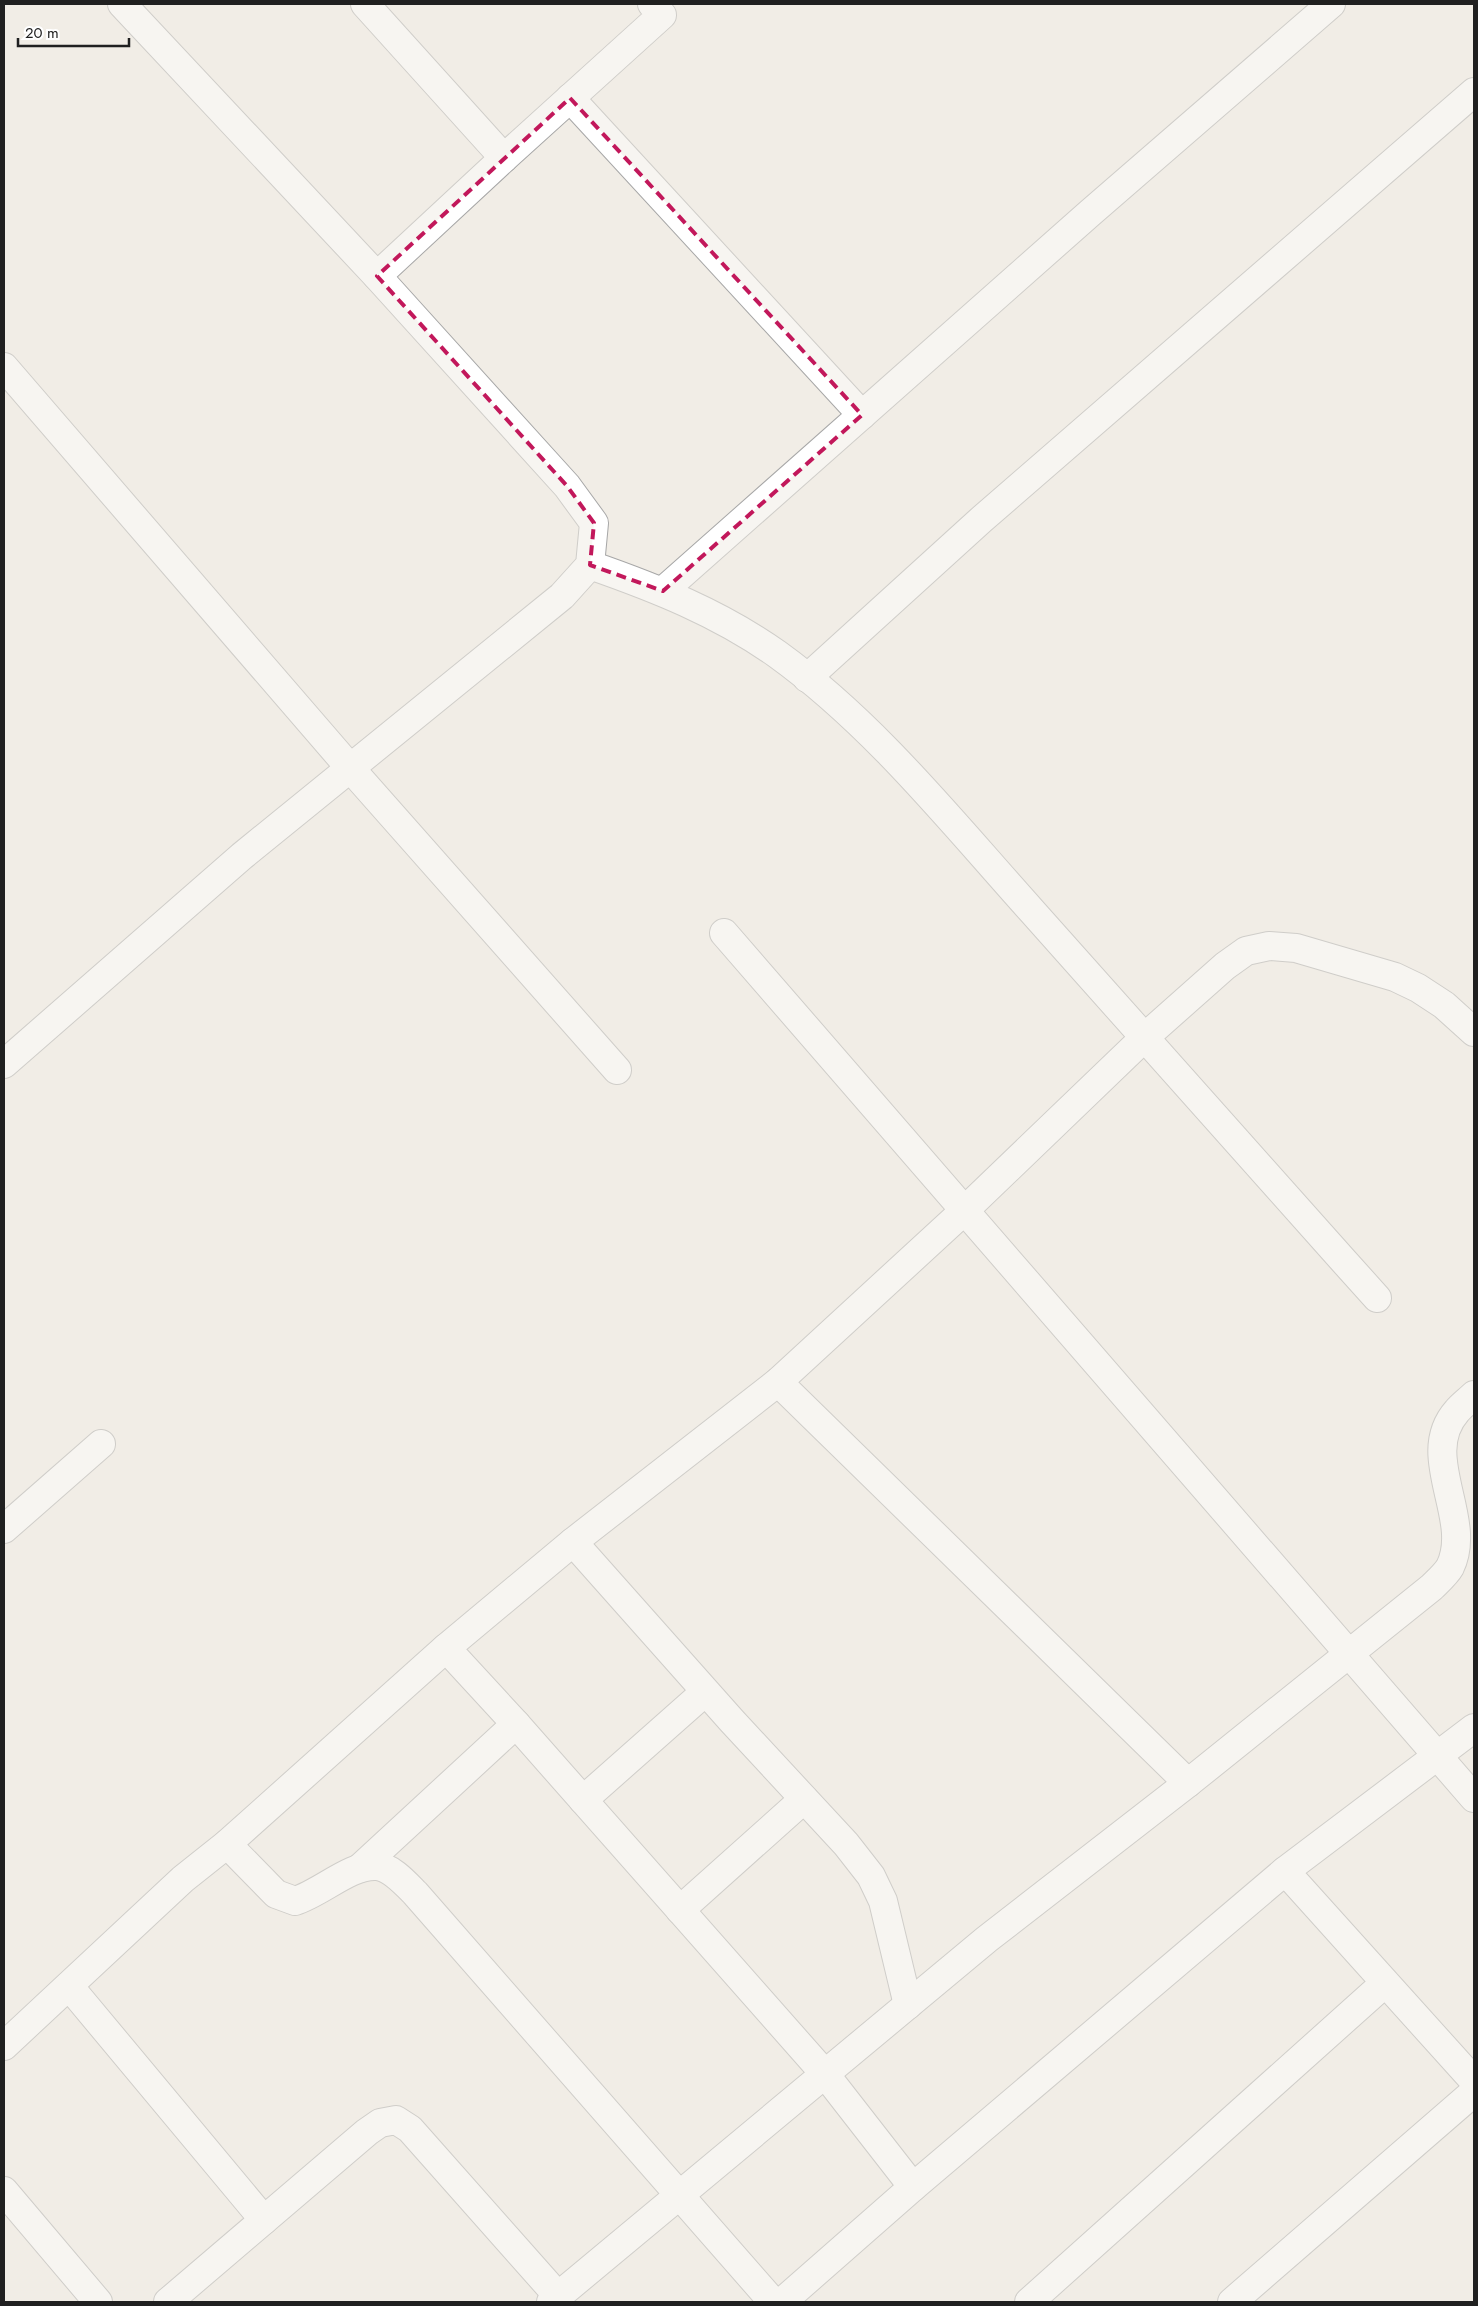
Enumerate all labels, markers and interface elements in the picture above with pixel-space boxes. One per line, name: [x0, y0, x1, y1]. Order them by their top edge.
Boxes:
scale bar: [18, 15, 129, 47]
text: 20 m: [25, 22, 59, 44]

